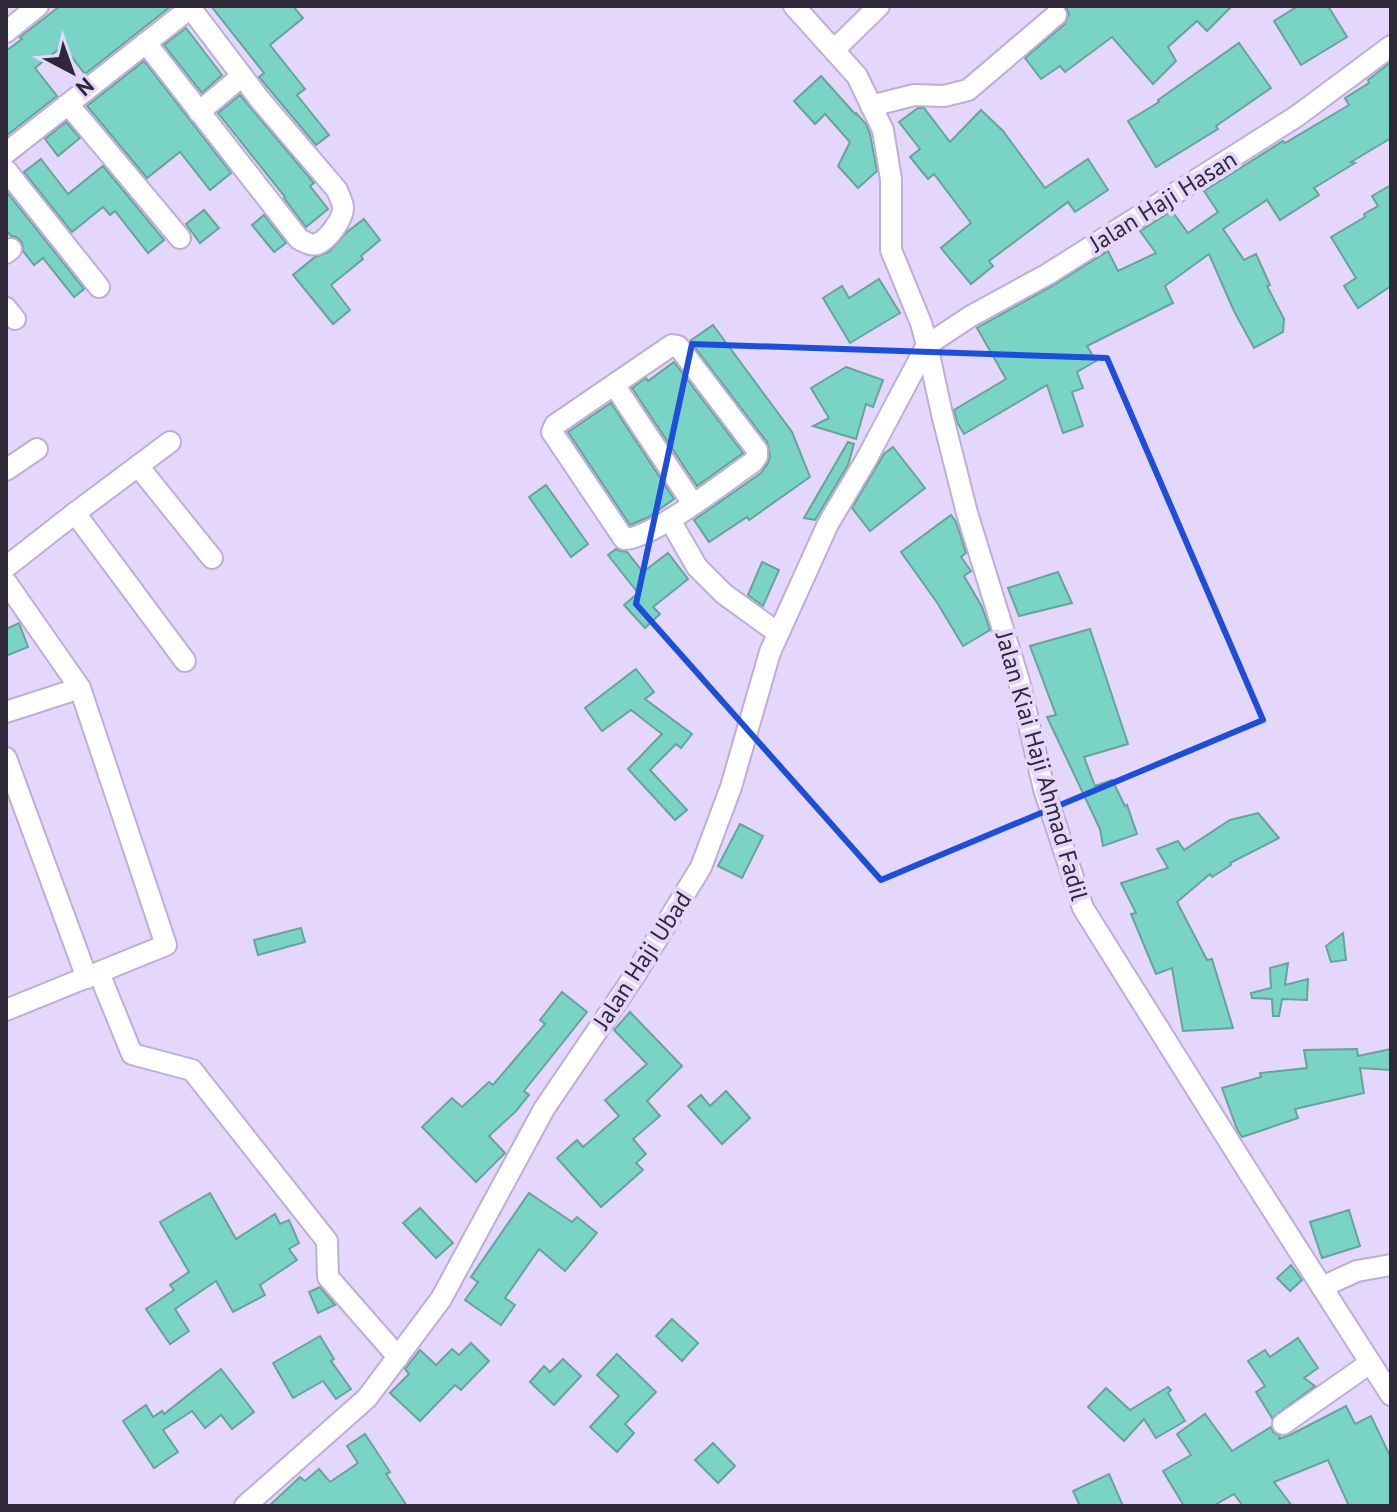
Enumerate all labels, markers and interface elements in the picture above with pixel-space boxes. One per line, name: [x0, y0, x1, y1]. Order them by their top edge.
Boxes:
north arrow: [32, 32, 112, 112]
text: N: [70, 72, 100, 102]
street label: Jalan Haji Hasan: [1083, 143, 1242, 259]
street label: Jalan Kiai Haji Ahmad Fadil: [988, 627, 1095, 904]
street label: Jalan Haji Ubad: [585, 885, 698, 1036]

